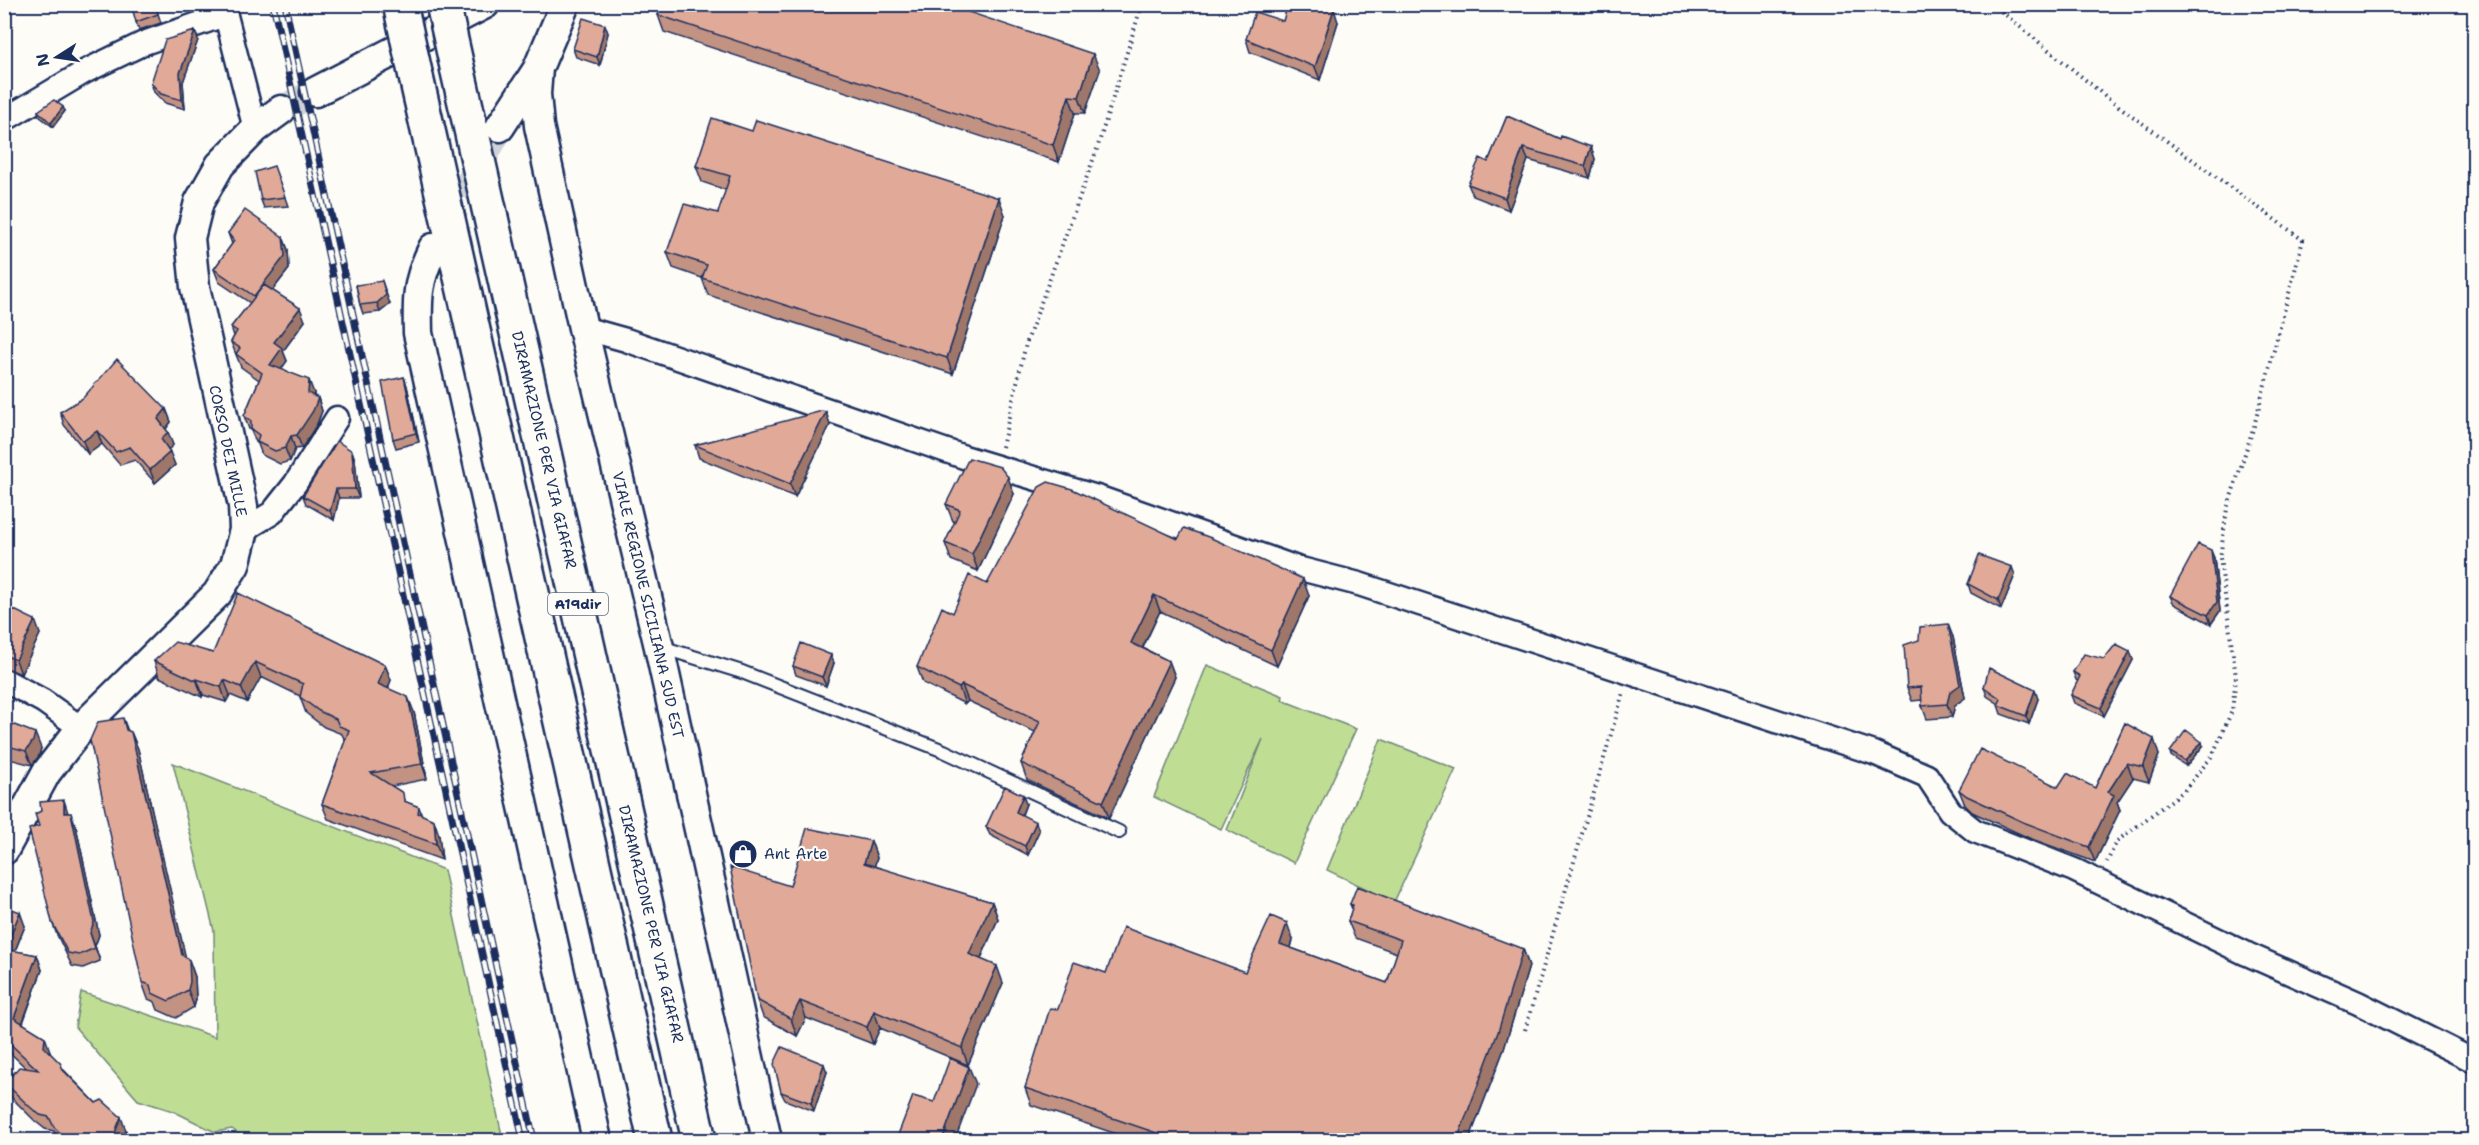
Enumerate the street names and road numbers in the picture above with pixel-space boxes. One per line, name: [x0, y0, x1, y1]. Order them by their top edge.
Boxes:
street label: DIRAMAZIONE PER VIA GIAFAR: [507, 329, 581, 571]
street label: CORSO DEI MILLE: [204, 383, 252, 519]
street label: VIALE REGIONE SICILIANA SUD EST: [608, 470, 688, 740]
road number: A19dir: [548, 593, 608, 615]
street label: DIRAMAZIONE PER VIA GIAFAR: [614, 803, 688, 1045]

